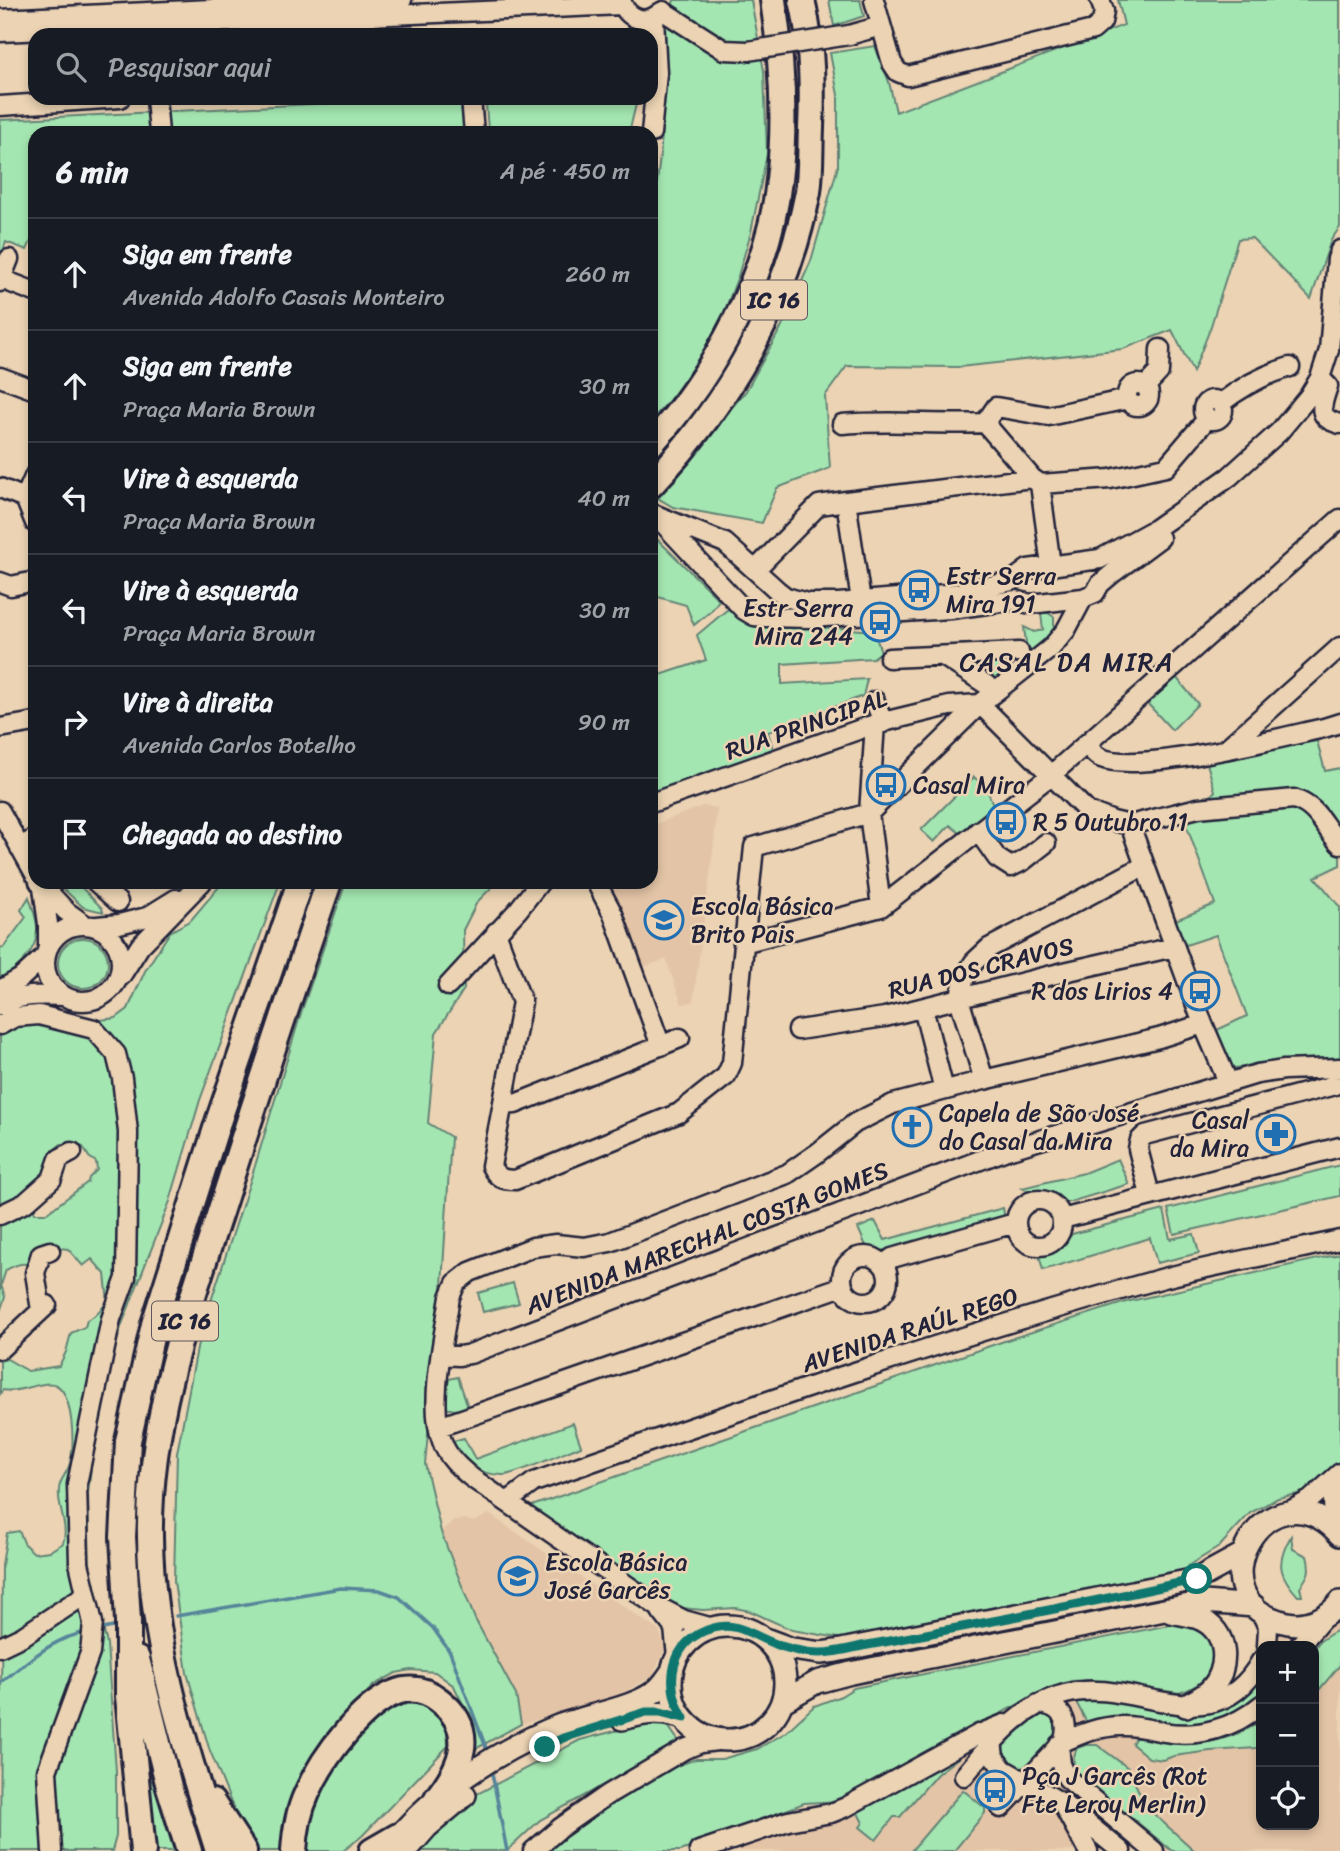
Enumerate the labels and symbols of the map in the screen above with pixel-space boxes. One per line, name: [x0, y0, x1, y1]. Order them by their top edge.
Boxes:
road number: IC 16: [741, 280, 807, 320]
place label: Estr Serra Mira 191: [946, 555, 1057, 625]
bus stop icon: Estr Serra Mira 191: [898, 569, 940, 611]
place label: Estr Serra Mira 244: [743, 587, 854, 657]
bus stop icon: Estr Serra Mira 244: [859, 601, 901, 643]
district label: CASAL DA MIRA: [959, 639, 1175, 685]
street label: RUA PRINCIPAL: [720, 678, 892, 772]
bus stop icon: Casal Mira: [865, 764, 907, 806]
place label: Casal Mira: [913, 764, 1025, 806]
bus stop icon: R 5 Outubro 11: [985, 801, 1027, 843]
place label: R 5 Outubro 11: [1033, 801, 1188, 843]
place label: Escola Básica Brito Pais: [691, 885, 834, 955]
school or university icon: Escola Básica Brito Pais: [643, 899, 685, 941]
street label: RUA DOS CRAVOS: [884, 925, 1078, 1011]
place label: R dos Lirios 4: [1031, 970, 1173, 1012]
bus stop icon: R dos Lirios 4: [1179, 970, 1221, 1012]
place label: Capela de São José do Casal da Mira: [939, 1092, 1139, 1162]
place label: Casal da Mira: [1170, 1099, 1250, 1169]
church icon: Capela de São José do Casal da Mira: [891, 1106, 933, 1148]
pharmacy icon: Casal da Mira: [1255, 1113, 1297, 1155]
street label: AVENIDA MARECHAL COSTA GOMES: [518, 1149, 895, 1327]
street label: AVENIDA RAÚL REGO: [795, 1275, 1024, 1385]
road number: IC 16: [152, 1302, 218, 1340]
place label: Escola Básica José Garcês: [544, 1541, 688, 1611]
school or university icon: Escola Básica José Garcês: [497, 1555, 539, 1597]
route start: [1181, 1563, 1212, 1594]
route end: [529, 1731, 560, 1762]
place label: Pça J Garcês (Rot Fte Leroy Merlin): [1022, 1755, 1207, 1825]
bus stop icon: Pça J Garcês (Rot Fte Leroy Merlin): [974, 1769, 1016, 1811]

